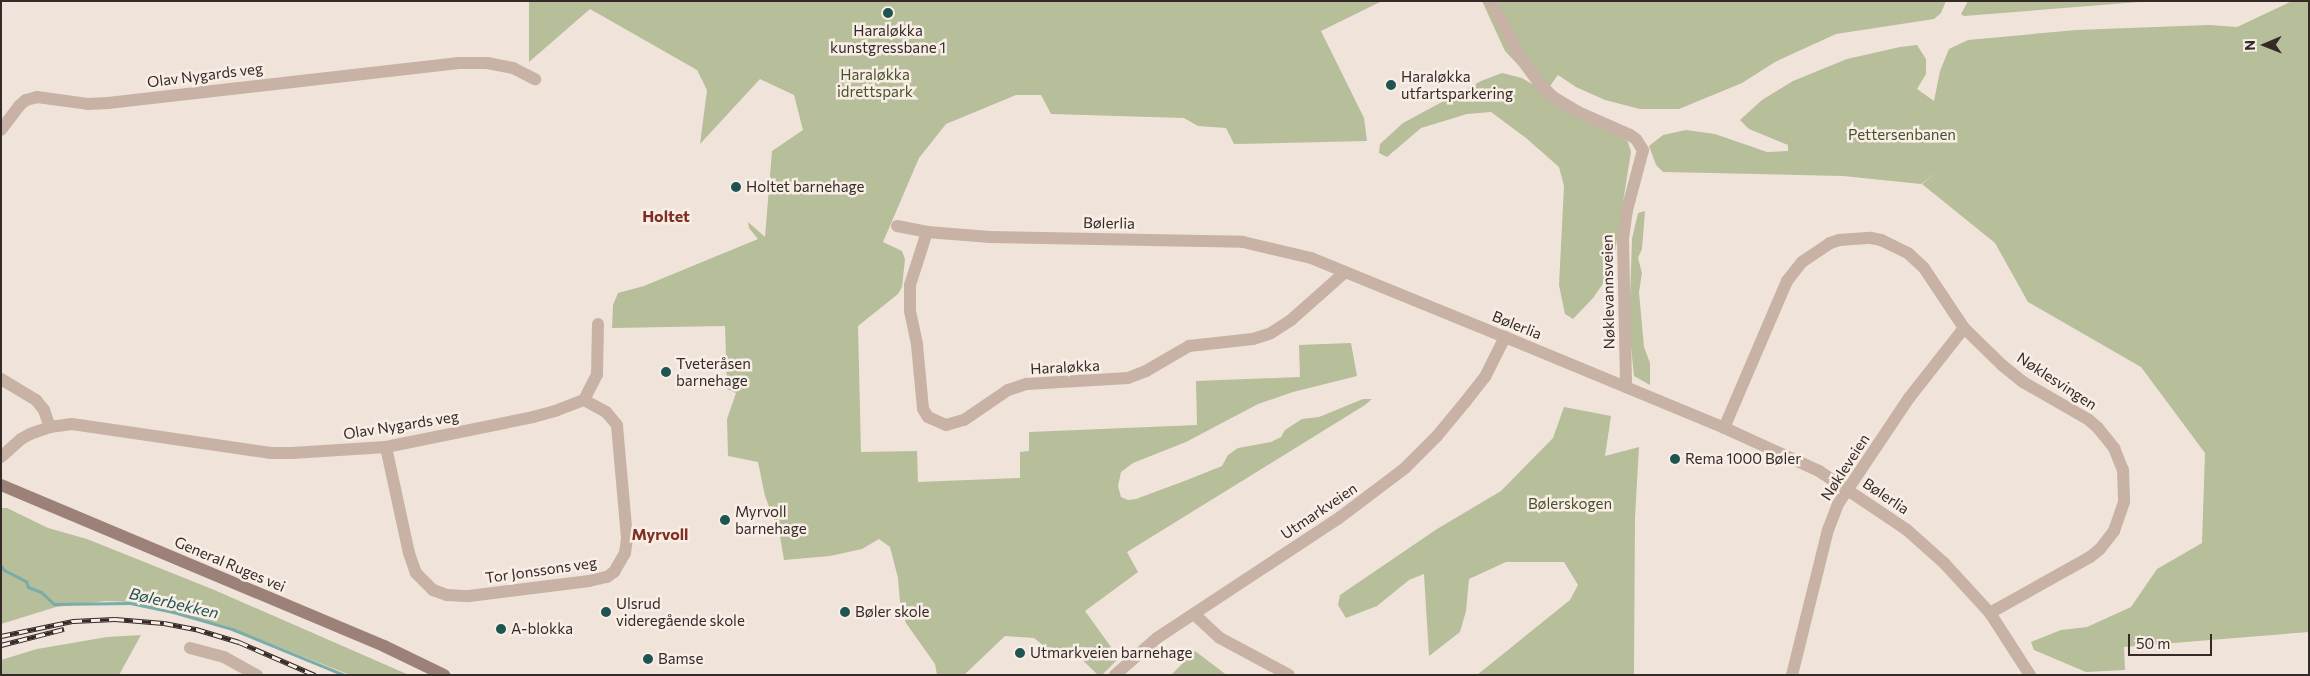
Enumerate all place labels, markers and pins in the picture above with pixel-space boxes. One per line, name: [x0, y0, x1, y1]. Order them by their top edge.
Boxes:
marker: Haraløkka kunstgressbane 1: [882, 7, 894, 19]
place label: Haraløkka kunstgressbane 1: [830, 21, 946, 56]
place label: Haraløkka utfartsparkering: [1401, 67, 1513, 102]
marker: Haraløkka utfartsparkering: [1385, 79, 1397, 91]
place label: Holtet barnehage: [746, 178, 864, 196]
marker: Holtet barnehage: [730, 181, 742, 193]
place label: Tveteråsen barnehage: [676, 354, 751, 389]
marker: Tveteråsen barnehage: [660, 366, 672, 378]
place label: Rema 1000 Bøler: [1685, 450, 1801, 468]
marker: Rema 1000 Bøler: [1669, 453, 1681, 465]
place label: Myrvoll barnehage: [735, 502, 807, 537]
marker: Myrvoll barnehage: [719, 514, 731, 526]
place label: Ulsrud videregående skole: [616, 594, 745, 629]
place label: Bøler skole: [855, 603, 930, 621]
marker: Ulsrud videregående skole: [600, 606, 612, 618]
marker: Bøler skole: [839, 606, 851, 618]
place label: A-blokka: [511, 620, 573, 638]
marker: A-blokka: [495, 623, 507, 635]
place label: Utmarkveien barnehage: [1030, 644, 1192, 662]
marker: Utmarkveien barnehage: [1014, 647, 1026, 659]
place label: Bamse: [658, 650, 703, 668]
marker: Bamse: [642, 653, 654, 665]

